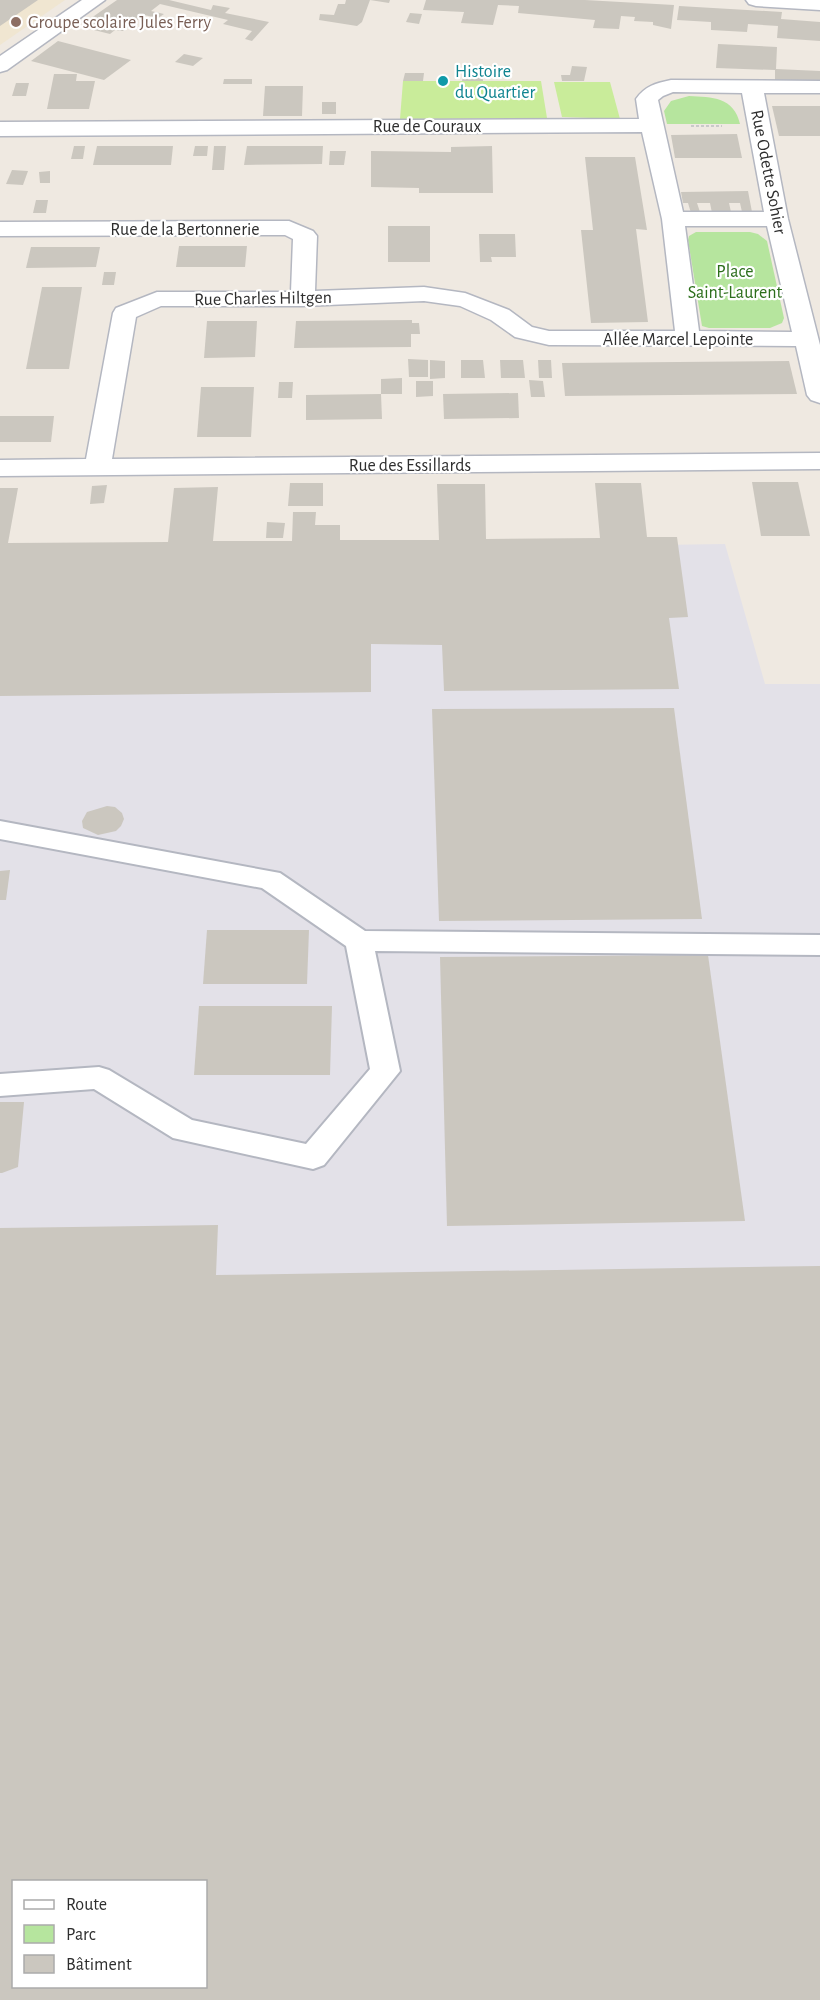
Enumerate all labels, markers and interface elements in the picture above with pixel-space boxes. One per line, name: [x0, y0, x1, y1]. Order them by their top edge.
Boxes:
place label: Groupe scolaire Jules Ferry: [28, 14, 212, 32]
marker: Groupe scolaire Jules Ferry: [9, 15, 23, 29]
place label: Histoire du Quartier: [455, 63, 536, 102]
marker: Histoire du Quartier: [436, 74, 450, 88]
street label: Rue Odette Sohier: [747, 108, 789, 236]
street label: Rue de Couraux: [373, 118, 481, 136]
street label: Rue de la Bertonnerie: [110, 221, 260, 239]
park label: Place Saint-Laurent: [688, 263, 783, 302]
street label: Rue Charles Hiltgen: [194, 289, 332, 309]
street label: Allée Marcel Lepointe: [603, 331, 753, 349]
street label: Rue des Essillards: [349, 457, 471, 475]
legend: [12, 1880, 207, 1988]
text: Route: [66, 1896, 107, 1914]
text: Parc: [66, 1926, 96, 1944]
text: Bâtiment: [66, 1956, 132, 1974]

